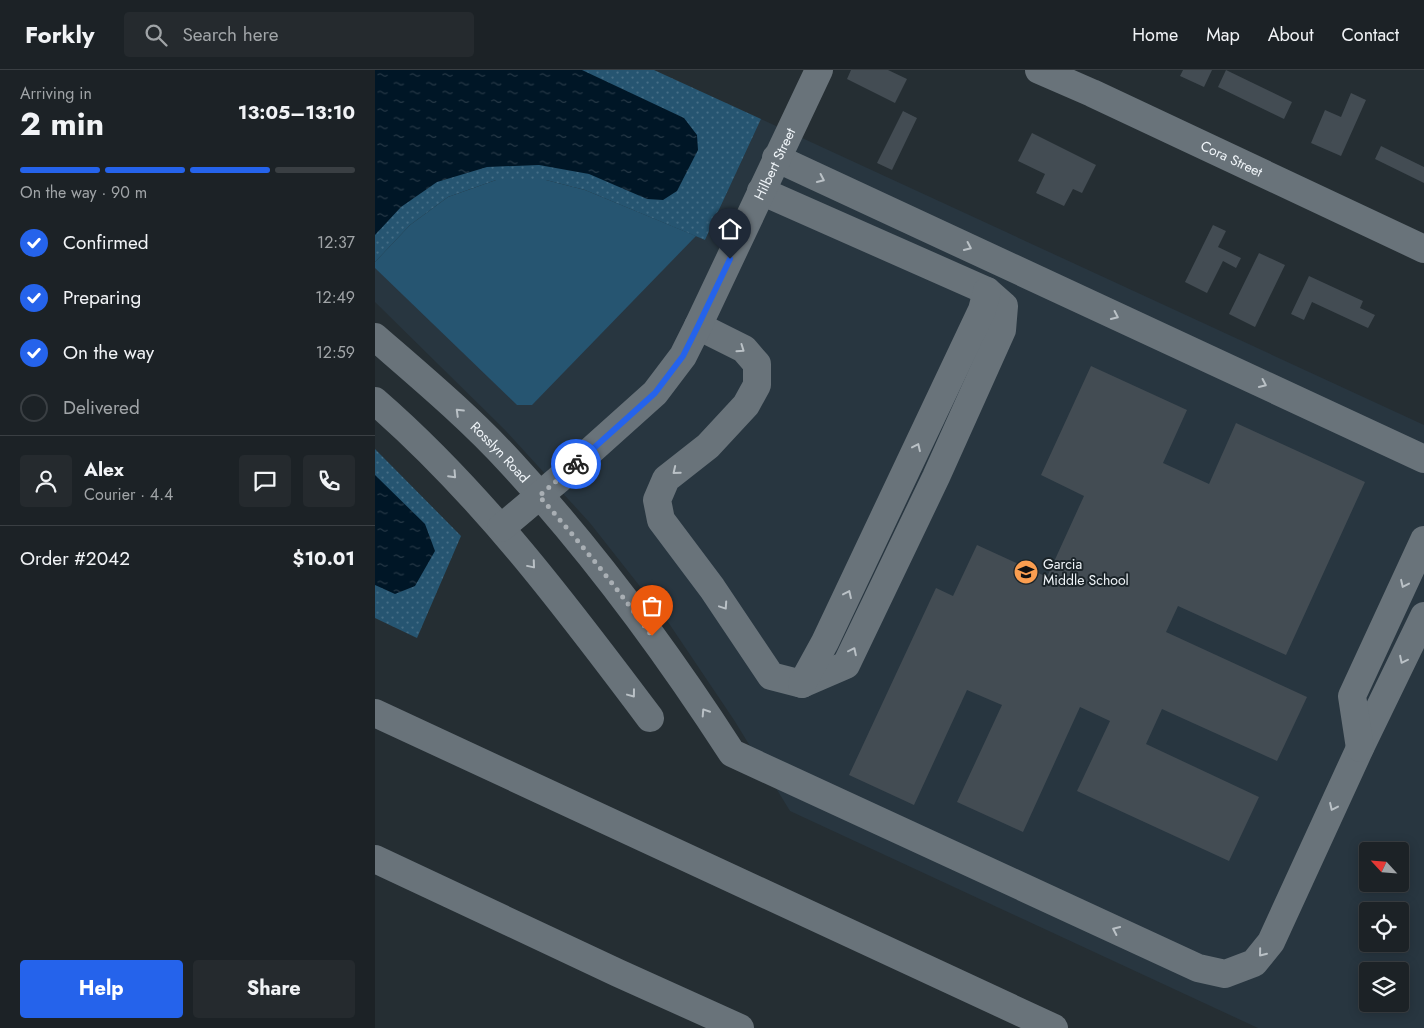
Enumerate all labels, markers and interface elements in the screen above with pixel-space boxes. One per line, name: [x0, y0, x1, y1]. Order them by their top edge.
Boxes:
search box: [124, 12, 474, 57]
text: Forkly: [25, 17, 94, 52]
icon: search: [142, 21, 170, 49]
text: Search here: [182, 21, 279, 48]
text: Home: [1132, 22, 1178, 48]
text: Map: [1206, 22, 1240, 48]
text: About: [1268, 22, 1313, 48]
text: Contact: [1341, 22, 1399, 48]
text: Arriving in: [20, 82, 92, 105]
text: 13:05–13:10: [238, 99, 355, 126]
text: 2 min: [20, 101, 104, 147]
street label: Hilbert Street: [749, 124, 801, 203]
street label: Cora Street: [1197, 135, 1266, 182]
one-way arrow: [816, 173, 825, 183]
text: On the way · 90 m: [20, 181, 147, 204]
pin: [709, 208, 751, 259]
icon: home: [716, 215, 744, 243]
icon: check: [20, 229, 48, 257]
text: Confirmed: [63, 229, 149, 256]
text: 12:37: [317, 231, 355, 254]
one-way arrow: [963, 241, 972, 252]
icon: check: [20, 284, 48, 312]
text: Preparing: [63, 284, 141, 311]
text: 12:49: [315, 286, 355, 309]
one-way arrow: [1110, 309, 1119, 320]
icon: check: [20, 339, 48, 367]
text: On the way: [63, 339, 154, 366]
text: 12:59: [316, 341, 355, 364]
one-way arrow: [735, 343, 745, 352]
one-way arrow: [1258, 378, 1267, 388]
text: Delivered: [63, 394, 140, 421]
one-way arrow: [455, 408, 464, 417]
street label: Rosslyn Road: [466, 417, 534, 487]
courier: [551, 439, 601, 489]
one-way arrow: [911, 443, 921, 452]
icon: bike: [562, 450, 590, 478]
button: person: [20, 455, 72, 507]
button: chat: [239, 455, 291, 507]
button: phone: [303, 455, 355, 507]
text: Alex: [84, 456, 124, 483]
one-way arrow: [673, 466, 682, 474]
one-way arrow: [447, 470, 456, 479]
text: Courier · 4.4: [84, 483, 173, 506]
text: Order #2042: [20, 545, 130, 572]
text: $10.01: [293, 545, 355, 572]
place label: Garcia Middle School: [1043, 554, 1129, 590]
school or university icon: Garcia Middle School: [1013, 559, 1039, 585]
one-way arrow: [527, 560, 536, 569]
one-way arrow: [1399, 579, 1410, 588]
pin: [631, 585, 673, 636]
one-way arrow: [842, 590, 853, 599]
icon: bag: [638, 592, 666, 620]
one-way arrow: [718, 600, 727, 610]
one-way arrow: [847, 647, 857, 656]
one-way arrow: [1399, 655, 1409, 664]
one-way arrow: [626, 688, 635, 698]
one-way arrow: [702, 709, 712, 718]
one-way arrow: [1328, 802, 1339, 811]
north arrow: [1359, 842, 1409, 892]
map controls: [1359, 842, 1409, 1012]
button: locate: [1359, 902, 1409, 952]
one-way arrow: [1112, 926, 1121, 936]
one-way arrow: [1260, 947, 1268, 956]
button: Help: [20, 960, 183, 1018]
button: Share: [193, 960, 355, 1018]
button: layers: [1359, 962, 1409, 1012]

